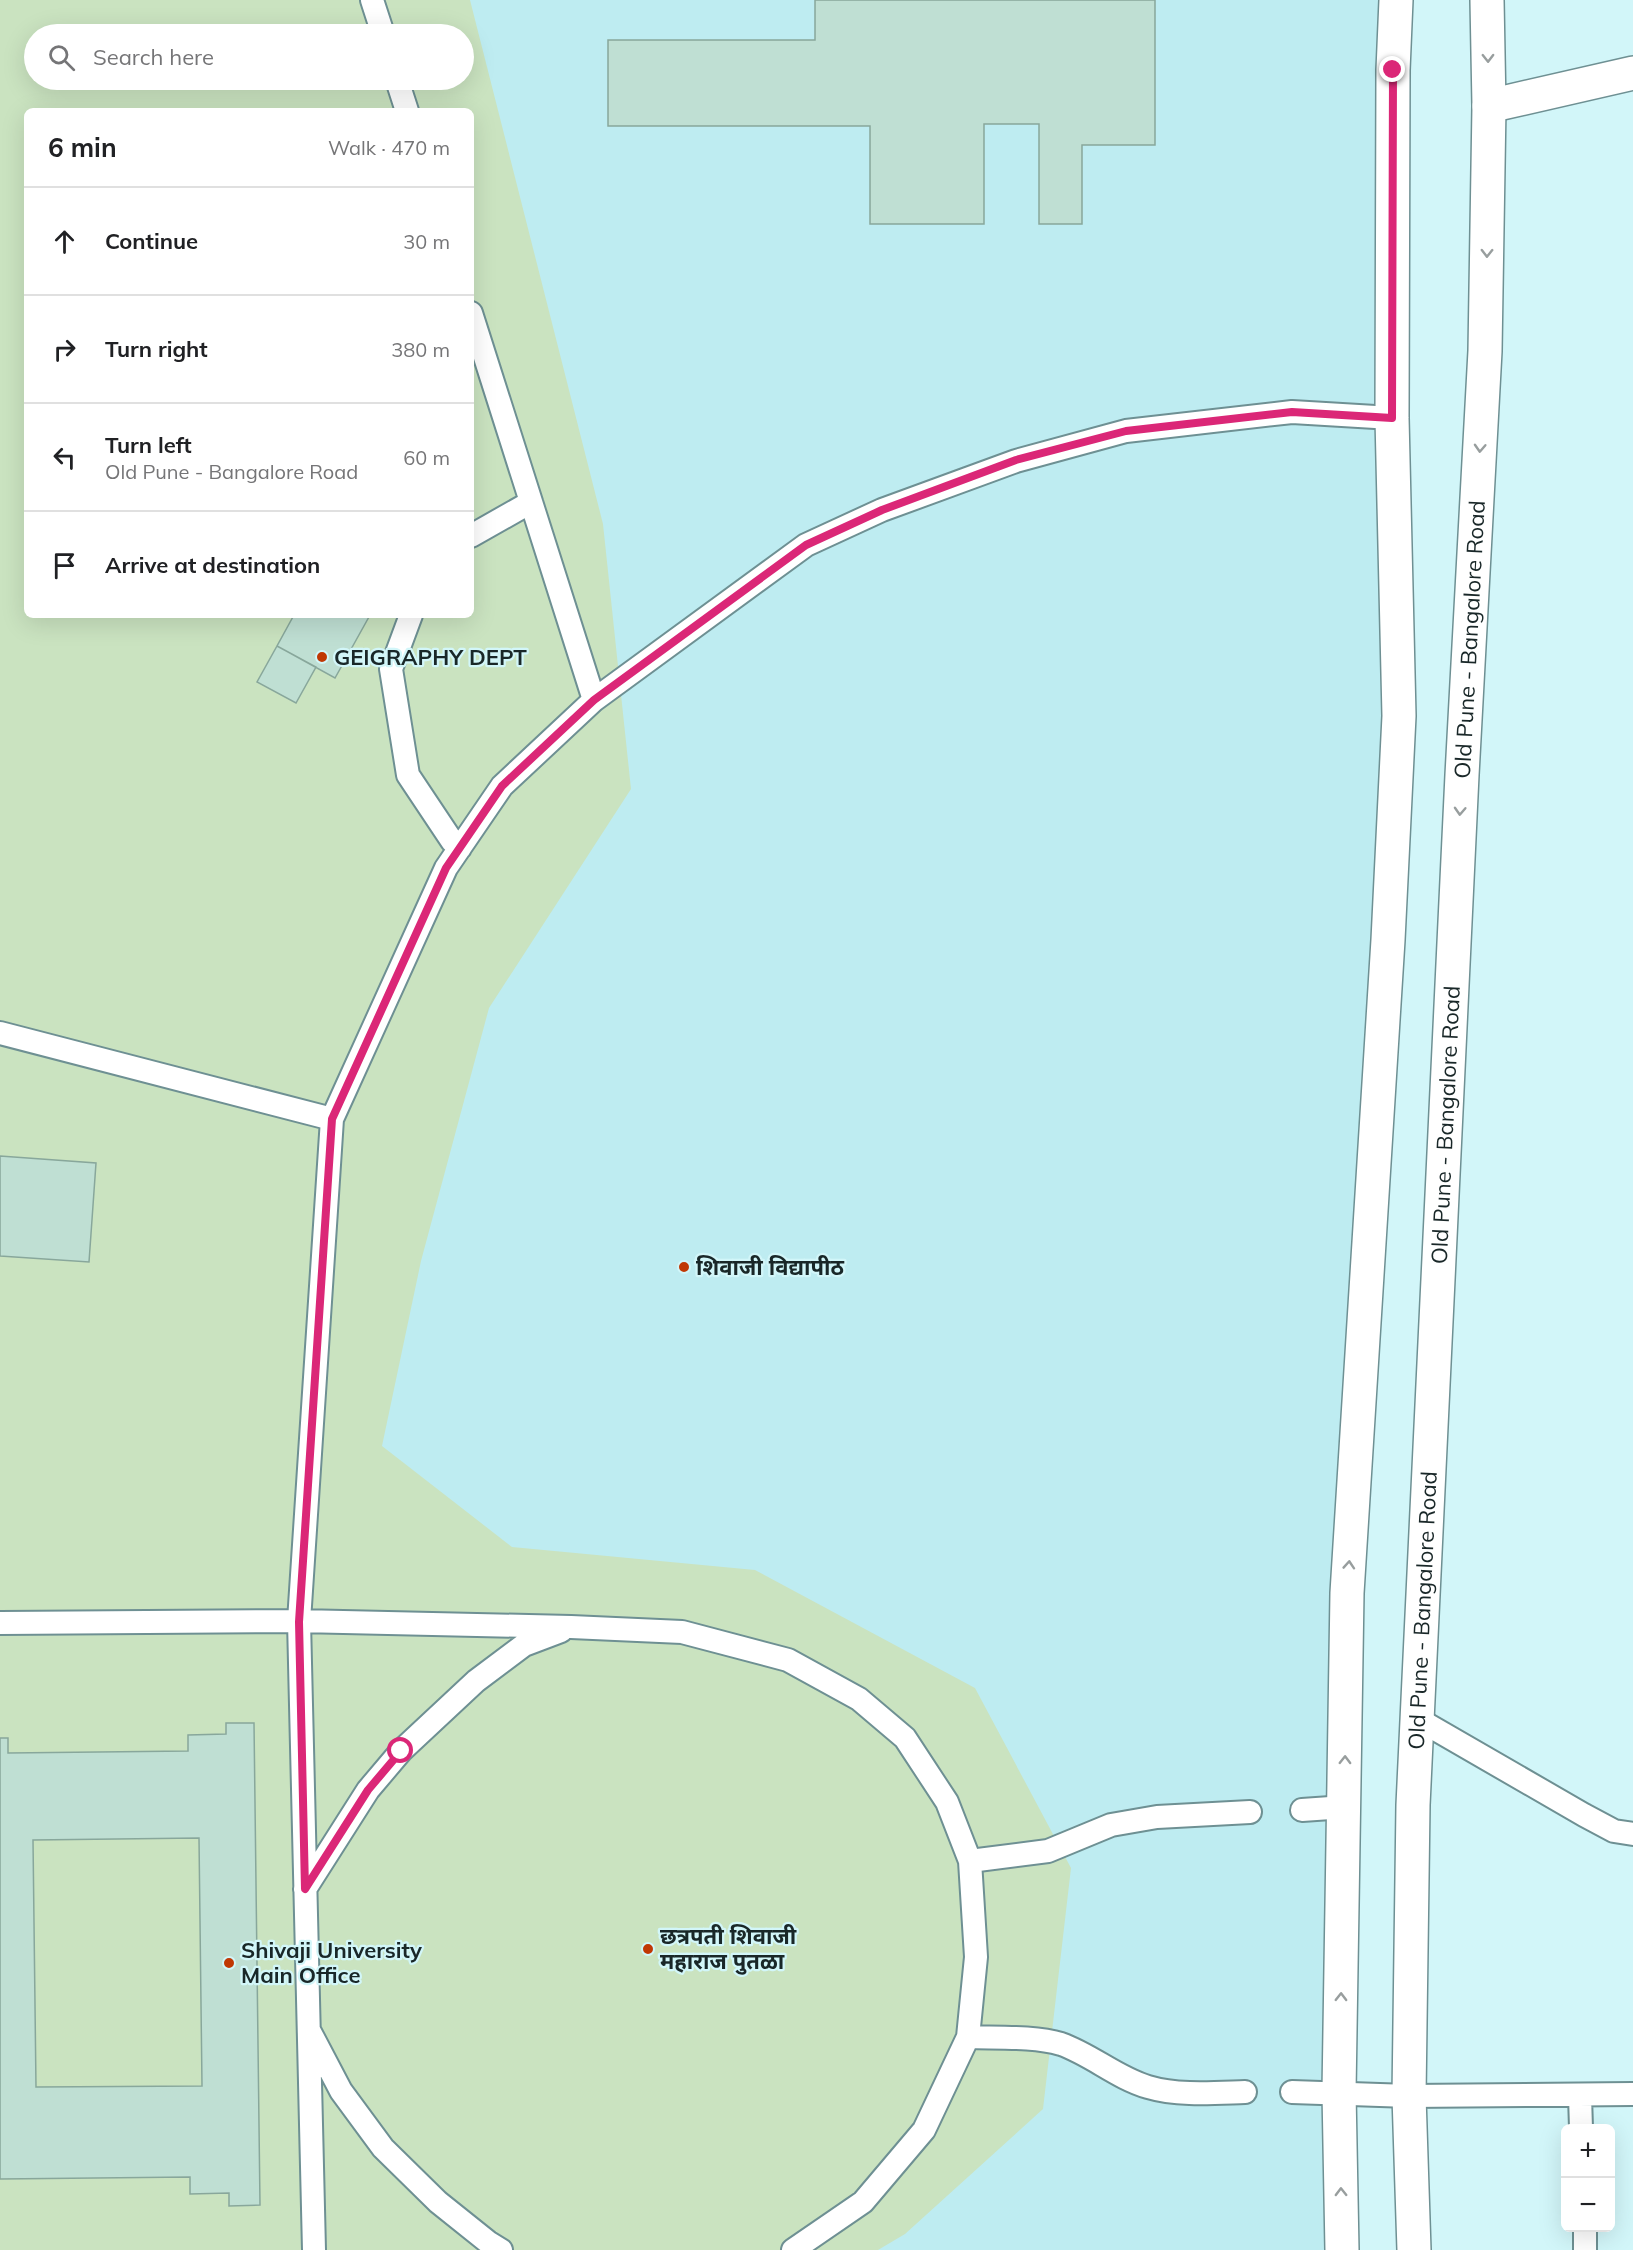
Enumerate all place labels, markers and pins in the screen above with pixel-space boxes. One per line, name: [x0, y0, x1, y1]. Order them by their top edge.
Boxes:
place label: GEIGRAPHY DEPT: [334, 643, 527, 671]
marker: GEIGRAPHY DEPT: [315, 650, 329, 664]
place label: शिवाजी विद्यापीठ: [696, 1253, 844, 1281]
marker: शिवाजी विद्यापीठ: [677, 1260, 691, 1274]
place label: छत्रपती शिवाजी महाराज पुतळा: [660, 1922, 797, 1975]
place label: Shivaji University Main Office: [241, 1936, 422, 1989]
marker: छत्रपती शिवाजी महाराज पुतळा: [641, 1942, 655, 1956]
marker: Shivaji University Main Office: [222, 1956, 236, 1970]

